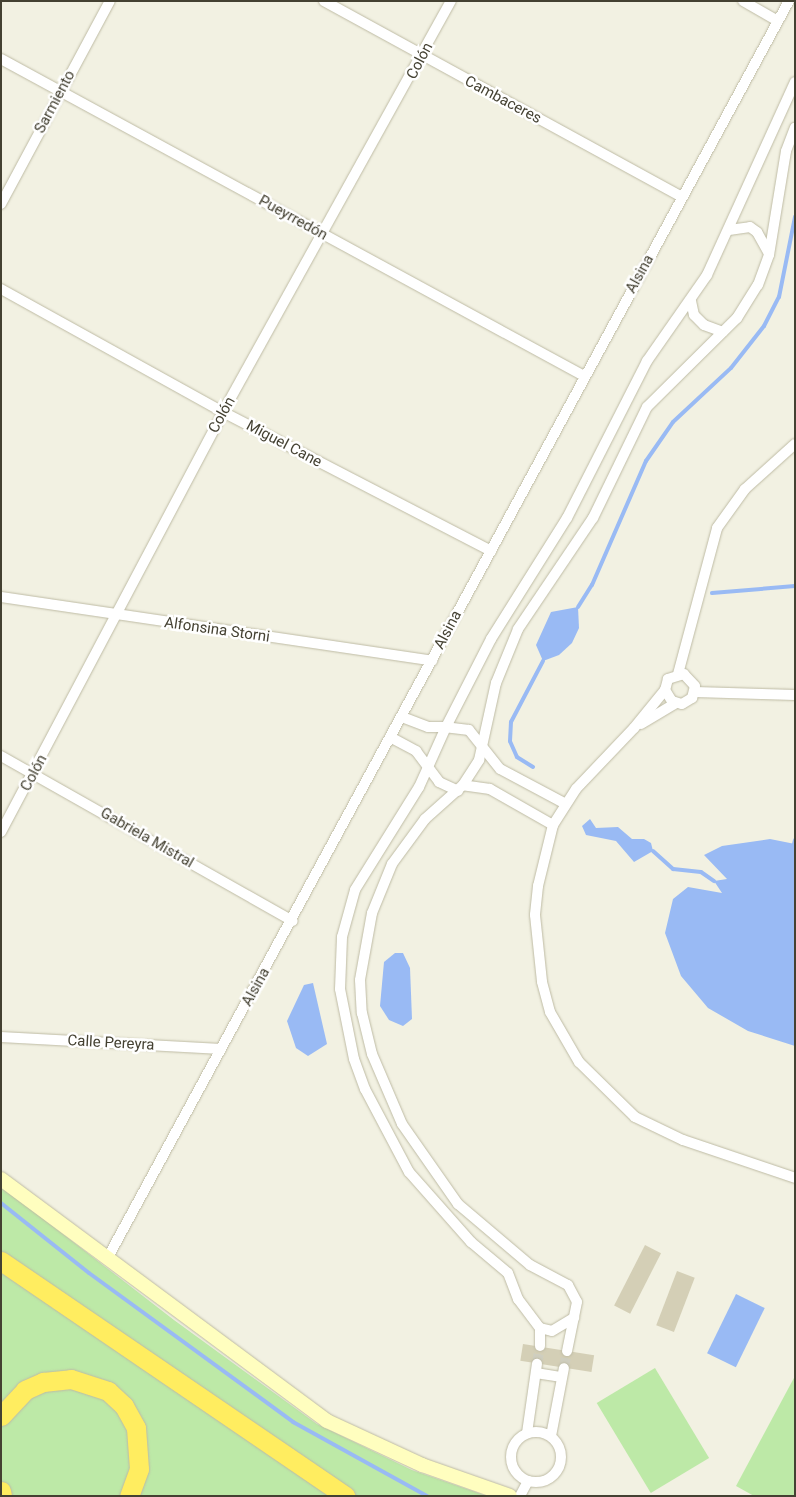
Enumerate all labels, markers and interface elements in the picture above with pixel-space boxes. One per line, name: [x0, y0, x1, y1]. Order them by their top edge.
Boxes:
street label: Colón: [403, 40, 437, 82]
street label: Sarmiento: [31, 68, 79, 136]
street label: Cambaceres: [462, 72, 544, 128]
street label: Pueyrredón: [255, 192, 331, 244]
street label: Alsina: [622, 252, 658, 296]
street label: Colón: [205, 394, 239, 436]
street label: Miguel Cane: [243, 417, 325, 471]
street label: Alsina: [430, 608, 466, 652]
street label: Alfonsina Storni: [163, 614, 271, 646]
street label: Colón: [17, 752, 51, 794]
street label: Gabriela Mistral: [97, 804, 197, 872]
street label: Alsina: [238, 965, 274, 1009]
street label: Calle Pereyra: [67, 1032, 155, 1054]

